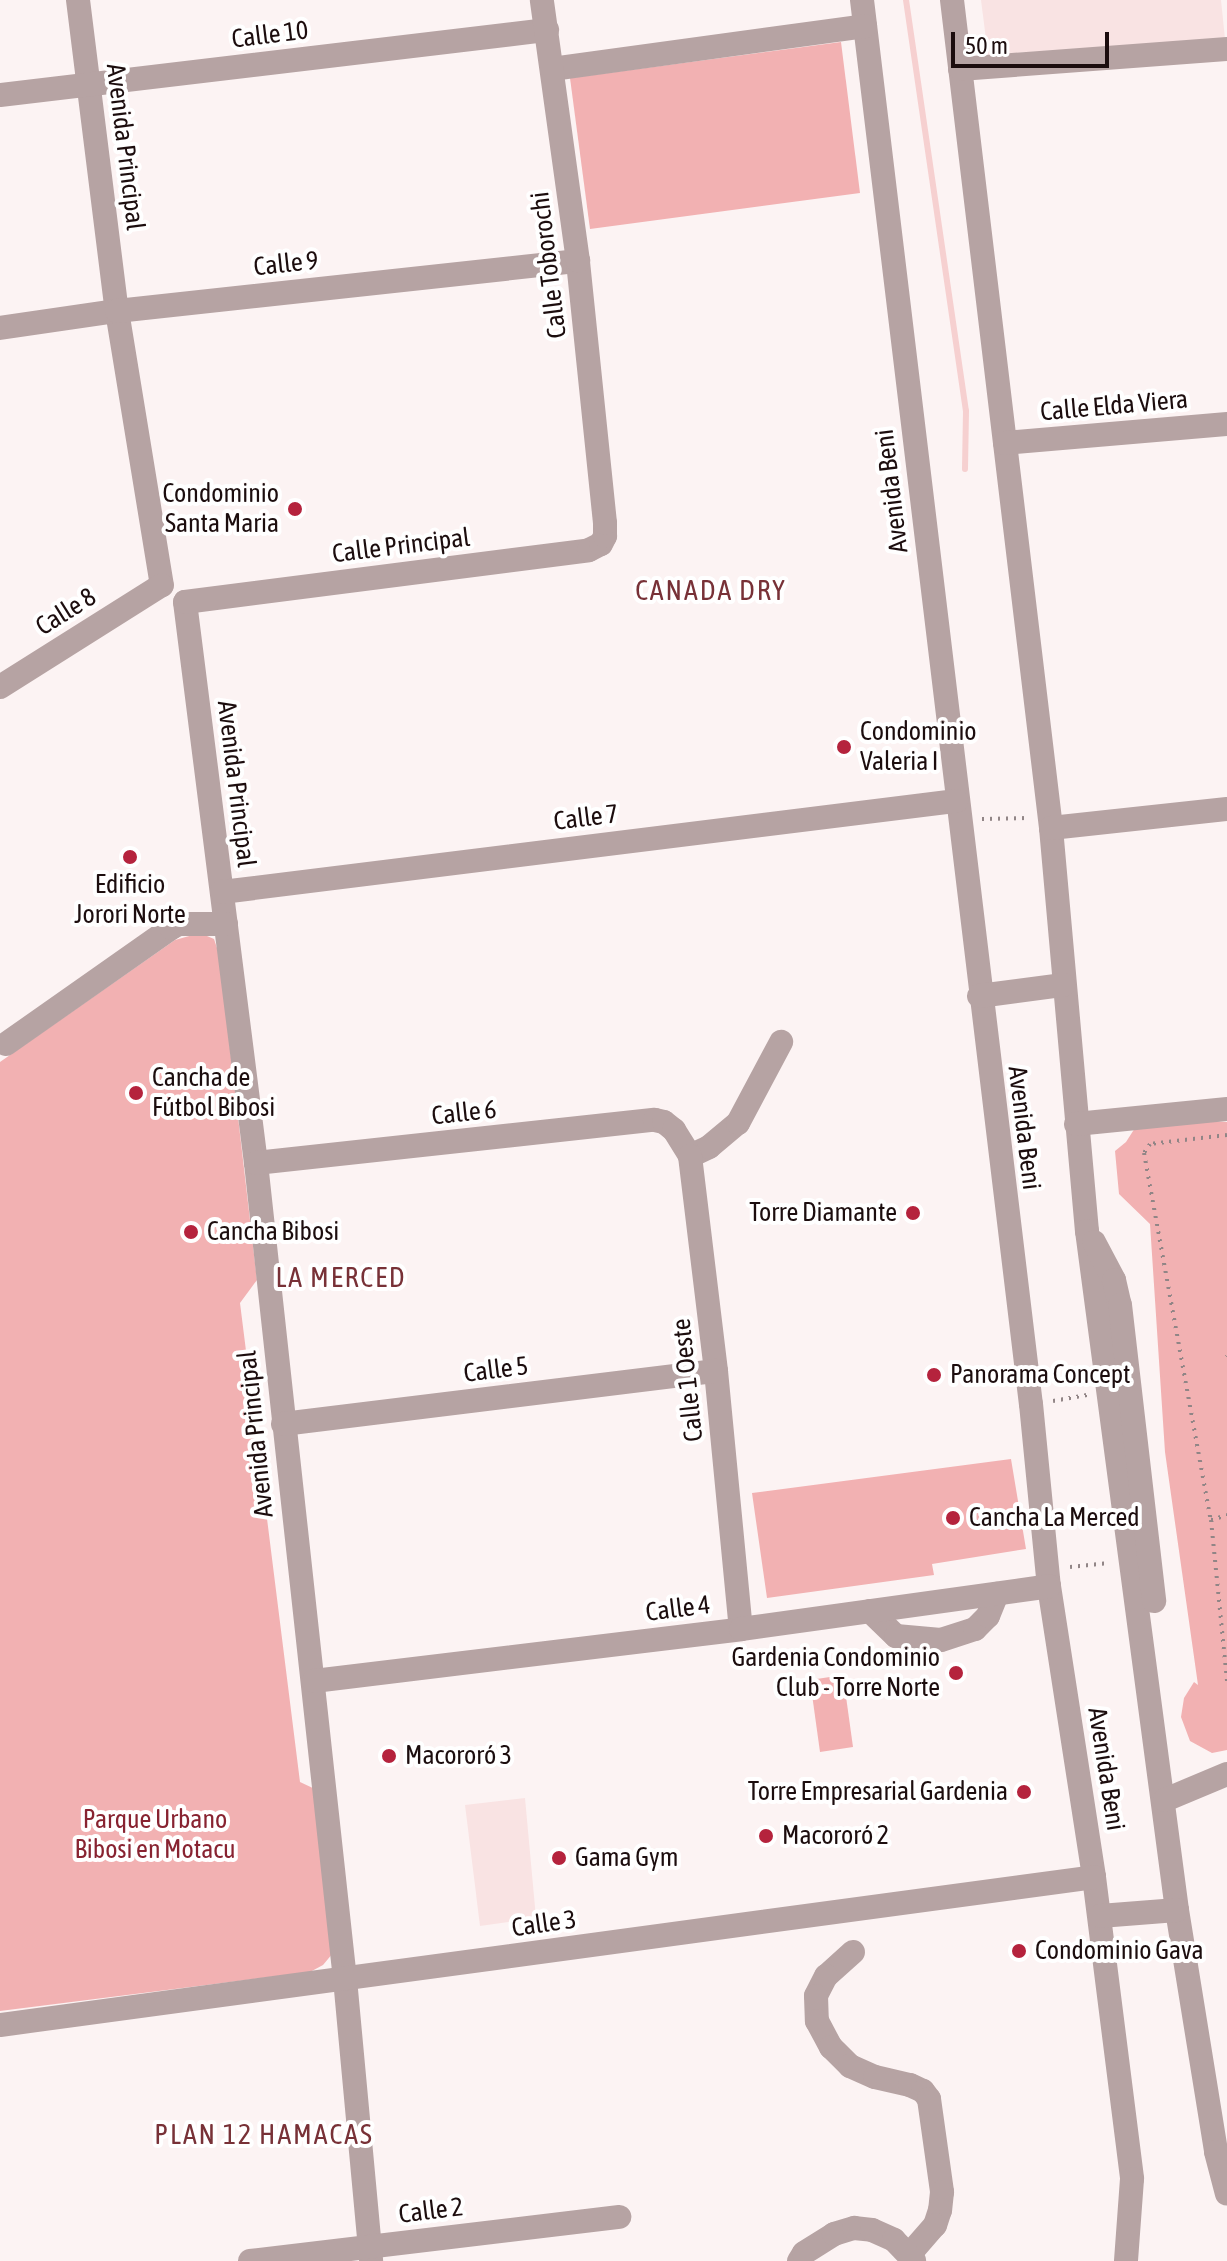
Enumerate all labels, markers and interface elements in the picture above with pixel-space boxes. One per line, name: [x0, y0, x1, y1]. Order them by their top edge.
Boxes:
street label: Calle 10: [230, 15, 310, 55]
scale bar: [955, 16, 1113, 66]
text: 50 m: [965, 32, 1008, 59]
street label: Avenida Principal: [99, 62, 151, 232]
street label: Calle Toborochi: [525, 190, 573, 340]
street label: Calle 9: [252, 245, 320, 283]
street label: Calle Elda Viera: [1039, 384, 1189, 428]
street label: Avenida Beni: [869, 427, 915, 555]
place label: Condominio Santa Maria: [162, 478, 279, 540]
marker: Condominio Santa Maria: [286, 500, 304, 518]
street label: Calle Principal: [330, 522, 472, 570]
district label: CANADA DRY: [635, 573, 787, 607]
street label: Calle 8: [30, 582, 102, 642]
street label: Avenida Principal: [210, 699, 262, 869]
place label: Condominio Valeria I: [860, 716, 977, 778]
marker: Condominio Valeria I: [835, 738, 853, 756]
street label: Calle 7: [552, 799, 620, 837]
marker: Edificio Jorori Norte: [121, 848, 139, 866]
place label: Edificio Jorori Norte: [74, 869, 186, 930]
place label: Cancha de Fútbol Bibosi: [152, 1062, 275, 1124]
street label: Avenida Beni: [1001, 1064, 1047, 1192]
marker: Cancha de Fútbol Bibosi: [127, 1084, 145, 1102]
street label: Calle 6: [430, 1094, 498, 1132]
place label: Torre Diamante: [749, 1197, 897, 1229]
marker: Torre Diamante: [904, 1204, 922, 1222]
place label: Cancha Bibosi: [207, 1216, 339, 1248]
marker: Cancha Bibosi: [182, 1223, 200, 1241]
district label: LA MERCED: [275, 1260, 407, 1294]
street label: Calle 1 Oeste: [666, 1317, 710, 1443]
street label: Avenida Principal: [232, 1349, 280, 1519]
street label: Calle 5: [462, 1351, 530, 1389]
place label: Panorama Concept: [950, 1359, 1131, 1391]
marker: Panorama Concept: [925, 1366, 943, 1384]
place label: Cancha La Merced: [969, 1502, 1140, 1534]
marker: Cancha La Merced: [944, 1509, 962, 1527]
street label: Calle 4: [644, 1590, 712, 1628]
place label: Gardenia Condominio Club - Torre Norte: [732, 1642, 940, 1704]
marker: Gardenia Condominio Club - Torre Norte: [947, 1664, 965, 1682]
street label: Avenida Beni: [1081, 1705, 1131, 1833]
place label: Macororó 3: [405, 1740, 512, 1772]
marker: Macororó 3: [380, 1747, 398, 1765]
place label: Torre Empresarial Gardenia: [748, 1776, 1008, 1808]
marker: Torre Empresarial Gardenia: [1015, 1783, 1033, 1801]
park label: Parque Urbano Bibosi en Motacu: [75, 1804, 235, 1866]
place label: Macororó 2: [782, 1820, 889, 1852]
marker: Macororó 2: [757, 1827, 775, 1845]
place label: Gama Gym: [575, 1842, 678, 1874]
marker: Gama Gym: [550, 1849, 568, 1867]
street label: Calle 3: [510, 1904, 578, 1944]
place label: Condominio Gava: [1035, 1935, 1204, 1967]
marker: Condominio Gava: [1010, 1942, 1028, 1960]
district label: PLAN 12 HAMACAS: [154, 2117, 374, 2151]
street label: Calle 2: [397, 2192, 465, 2230]

